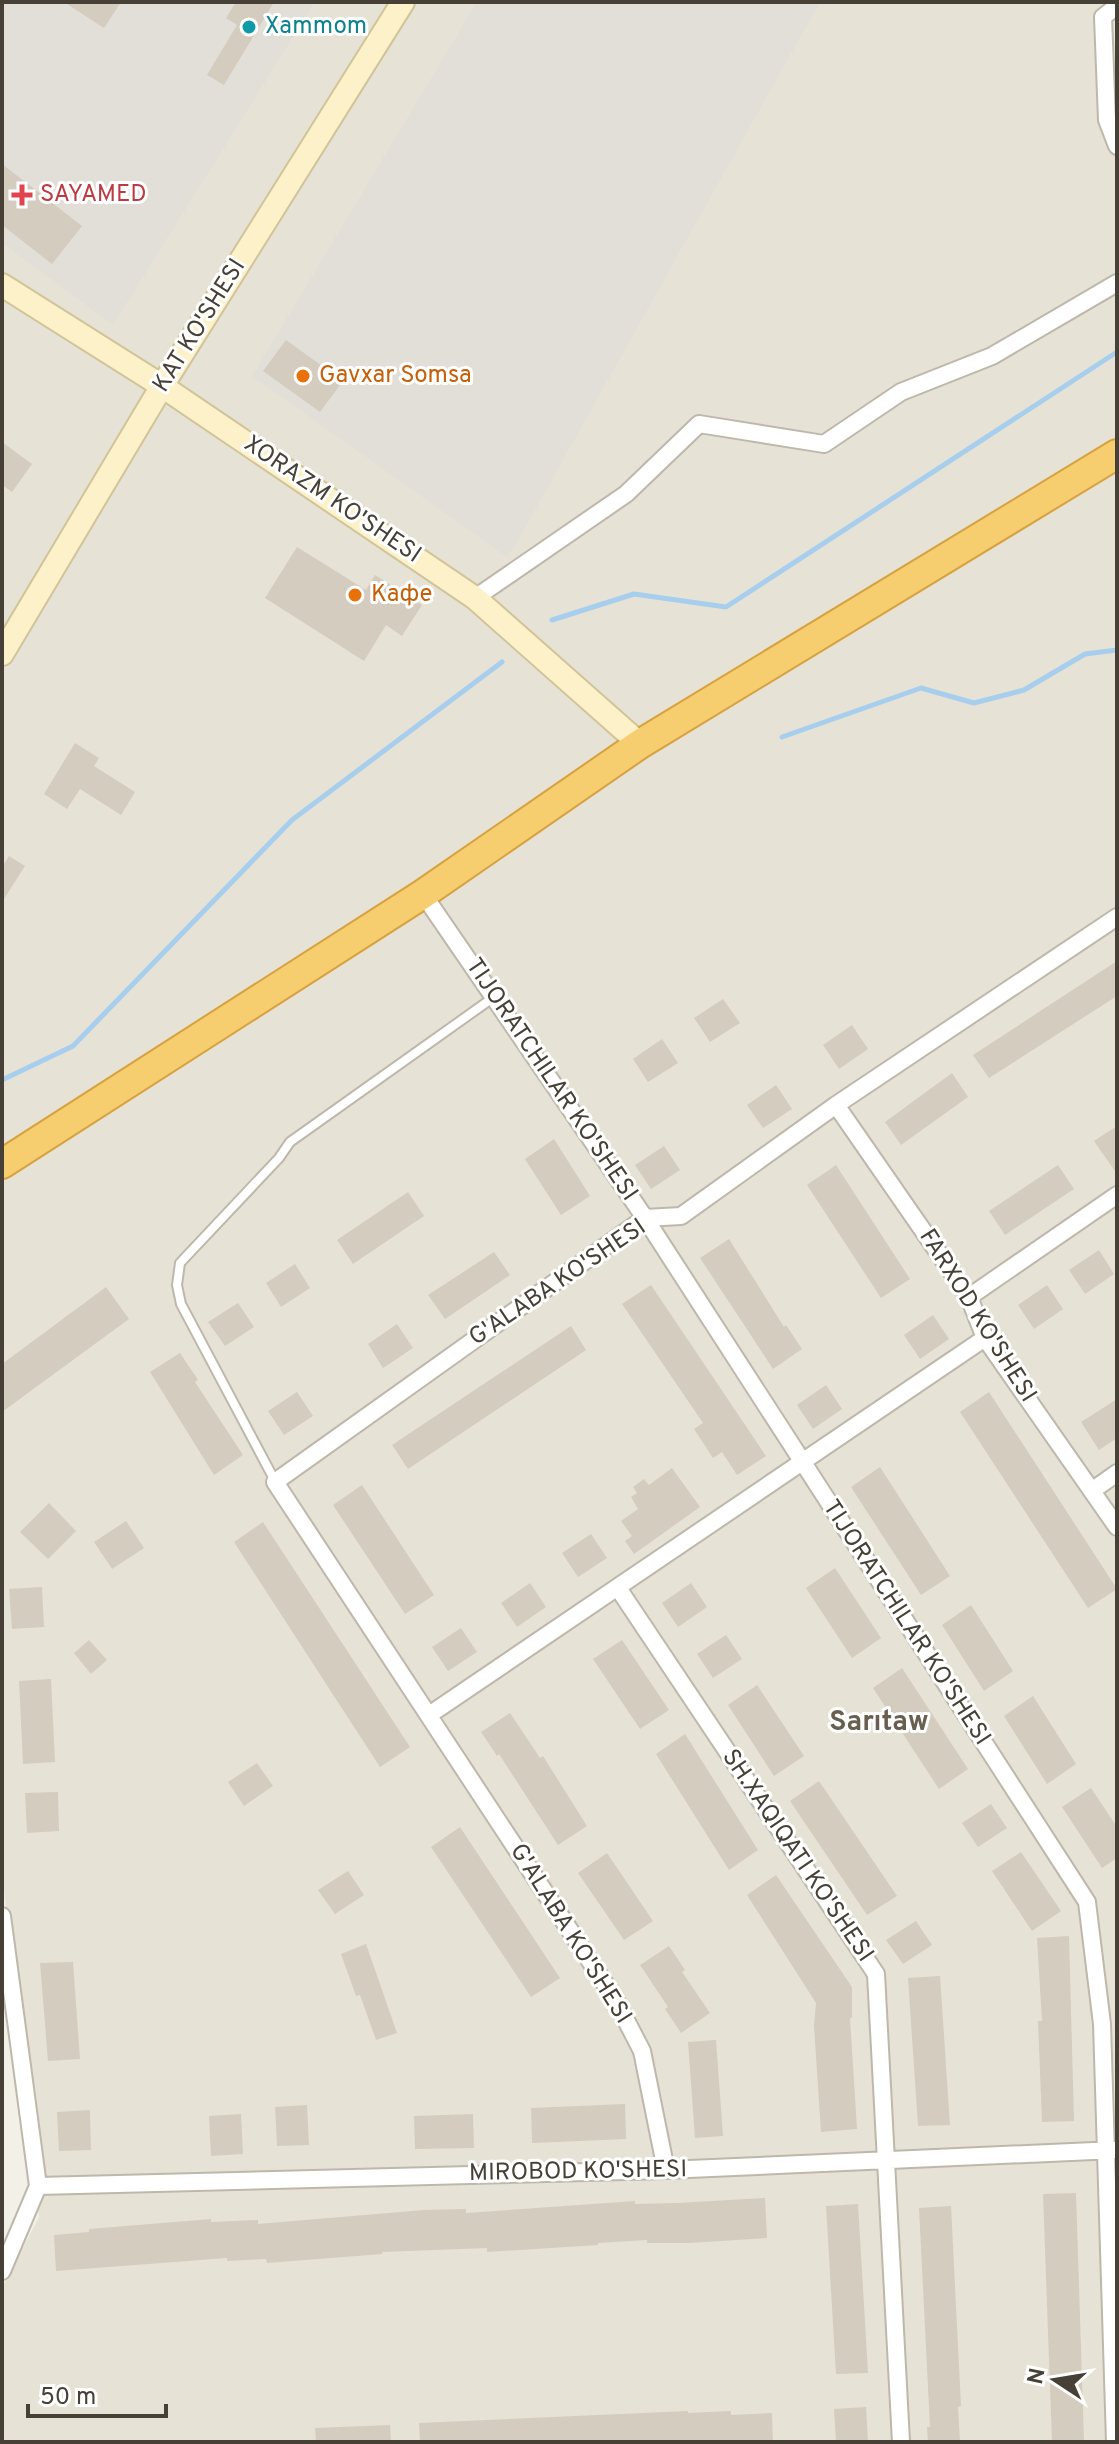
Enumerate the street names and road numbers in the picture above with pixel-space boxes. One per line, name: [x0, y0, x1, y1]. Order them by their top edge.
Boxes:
street label: KAT KO'SHESI: [147, 254, 253, 398]
street label: XORAZM KO'SHESI: [238, 430, 426, 570]
street label: TIJORATCHILAR KO'SHESI: [458, 953, 644, 1207]
street label: G'ALABA KO'SHESI: [464, 1213, 652, 1353]
street label: FARXOD KO'SHESI: [912, 1224, 1042, 1408]
street label: TIJORATCHILAR KO'SHESI: [815, 1495, 997, 1751]
street label: SH.XAQIQATI KO'SHESI: [715, 1744, 879, 1968]
street label: G'ALABA KO'SHESI: [502, 1838, 638, 2030]
street label: MIROBOD KO'SHESI: [469, 2155, 687, 2189]

